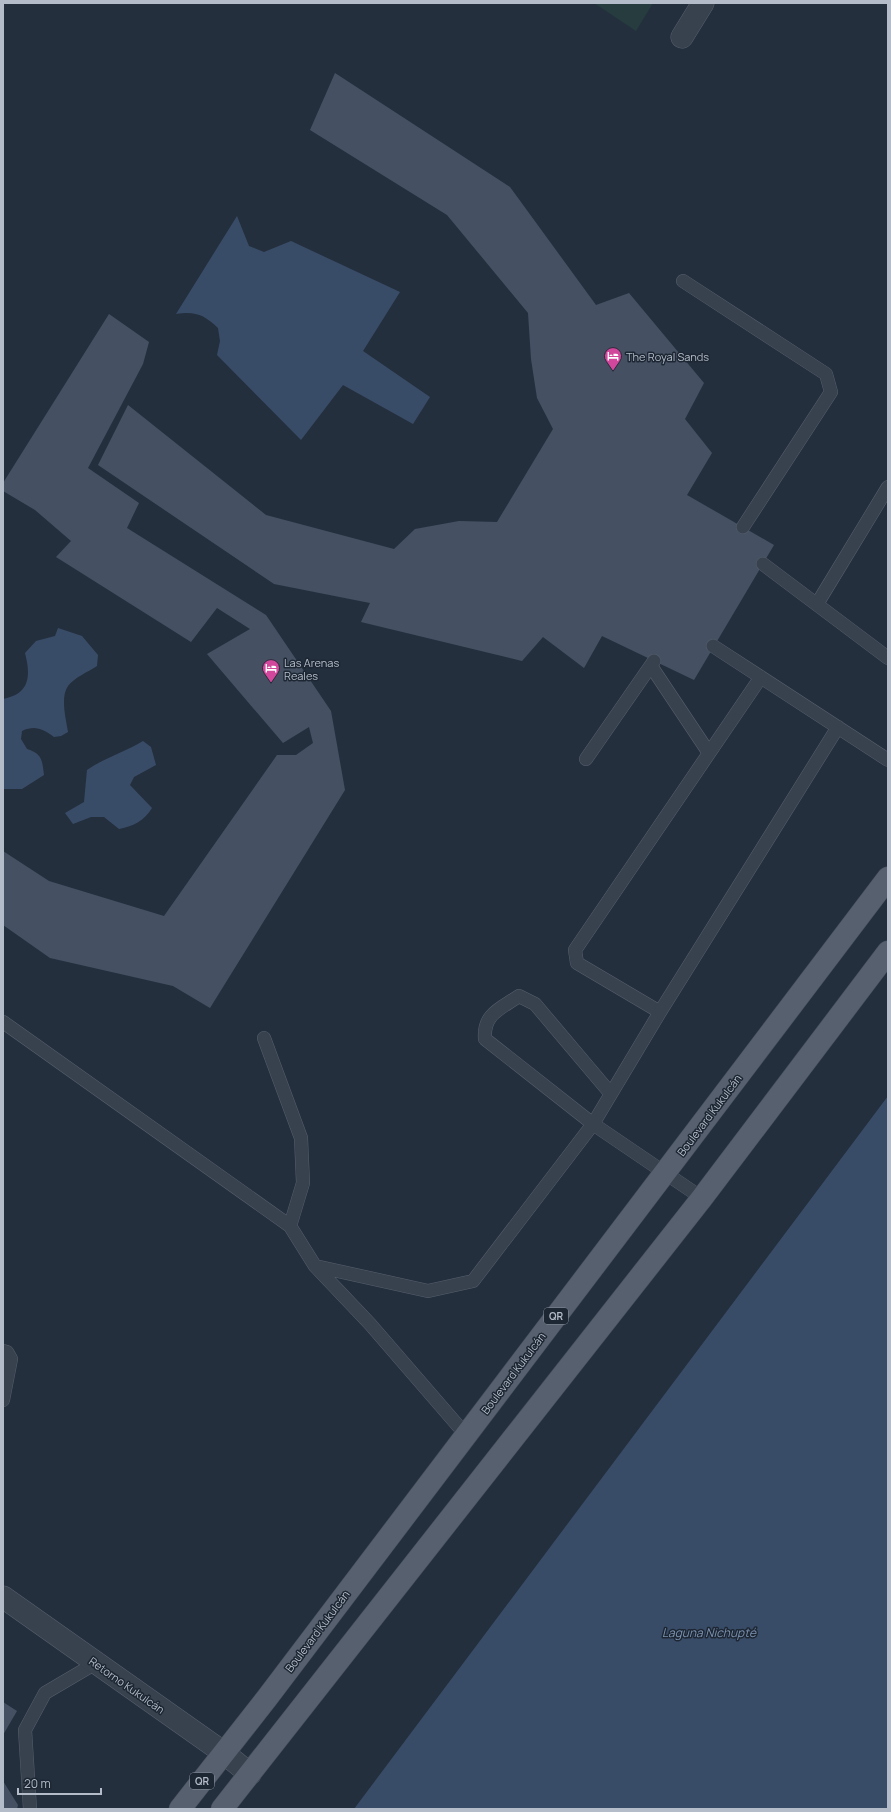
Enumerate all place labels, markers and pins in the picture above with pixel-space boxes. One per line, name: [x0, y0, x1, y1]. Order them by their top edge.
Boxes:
hotel icon: The Royal Sands: [603, 346, 623, 371]
place label: The Royal Sands: [626, 349, 709, 364]
place label: Las Arenas Reales: [284, 655, 339, 683]
hotel icon: Las Arenas Reales: [261, 658, 281, 683]

